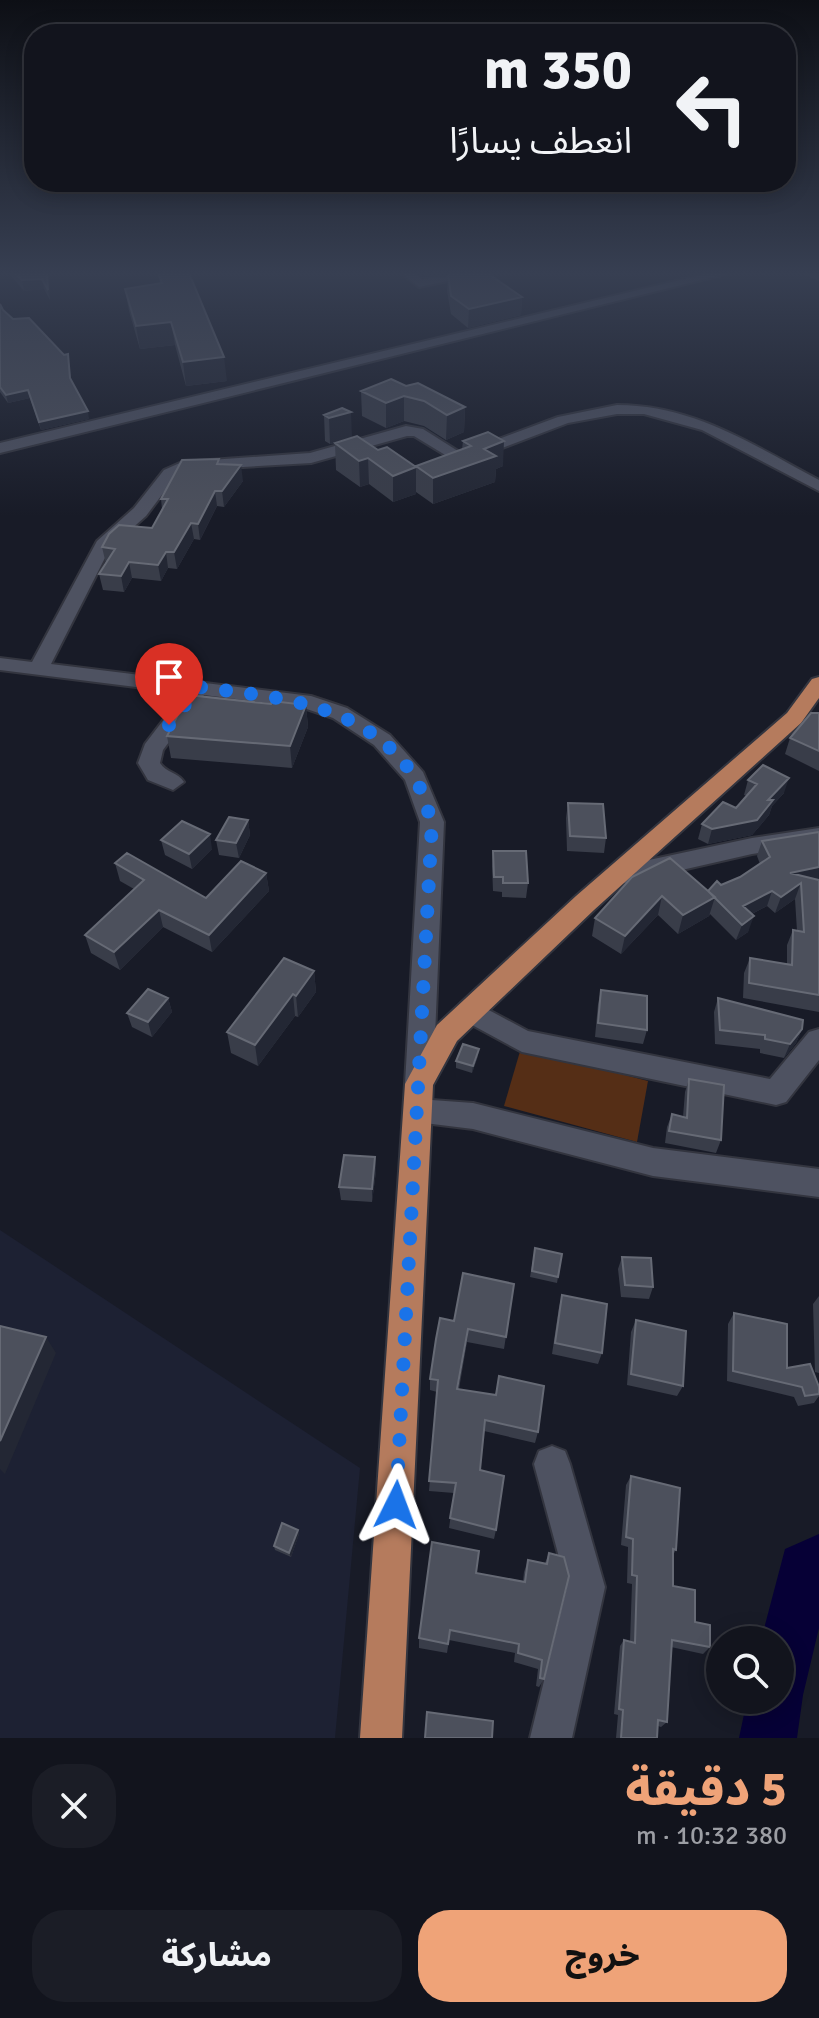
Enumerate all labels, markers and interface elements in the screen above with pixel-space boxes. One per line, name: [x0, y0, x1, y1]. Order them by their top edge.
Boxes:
text: 350 m: [484, 35, 632, 104]
icon: left: [660, 56, 764, 160]
text: انعطف يسارًا: [449, 119, 632, 164]
pin: [135, 643, 203, 725]
icon: arrive: [147, 655, 191, 699]
position arrow: [354, 1463, 438, 1547]
map controls: [706, 1626, 794, 1714]
button: search: [706, 1626, 794, 1714]
text: 5 دقيقة: [625, 1760, 787, 1819]
button: close: [32, 1764, 116, 1848]
text: 380 m · 10:32: [636, 1820, 787, 1852]
button: مشاركة: [32, 1910, 402, 2002]
button: خروج: [418, 1910, 787, 2002]

